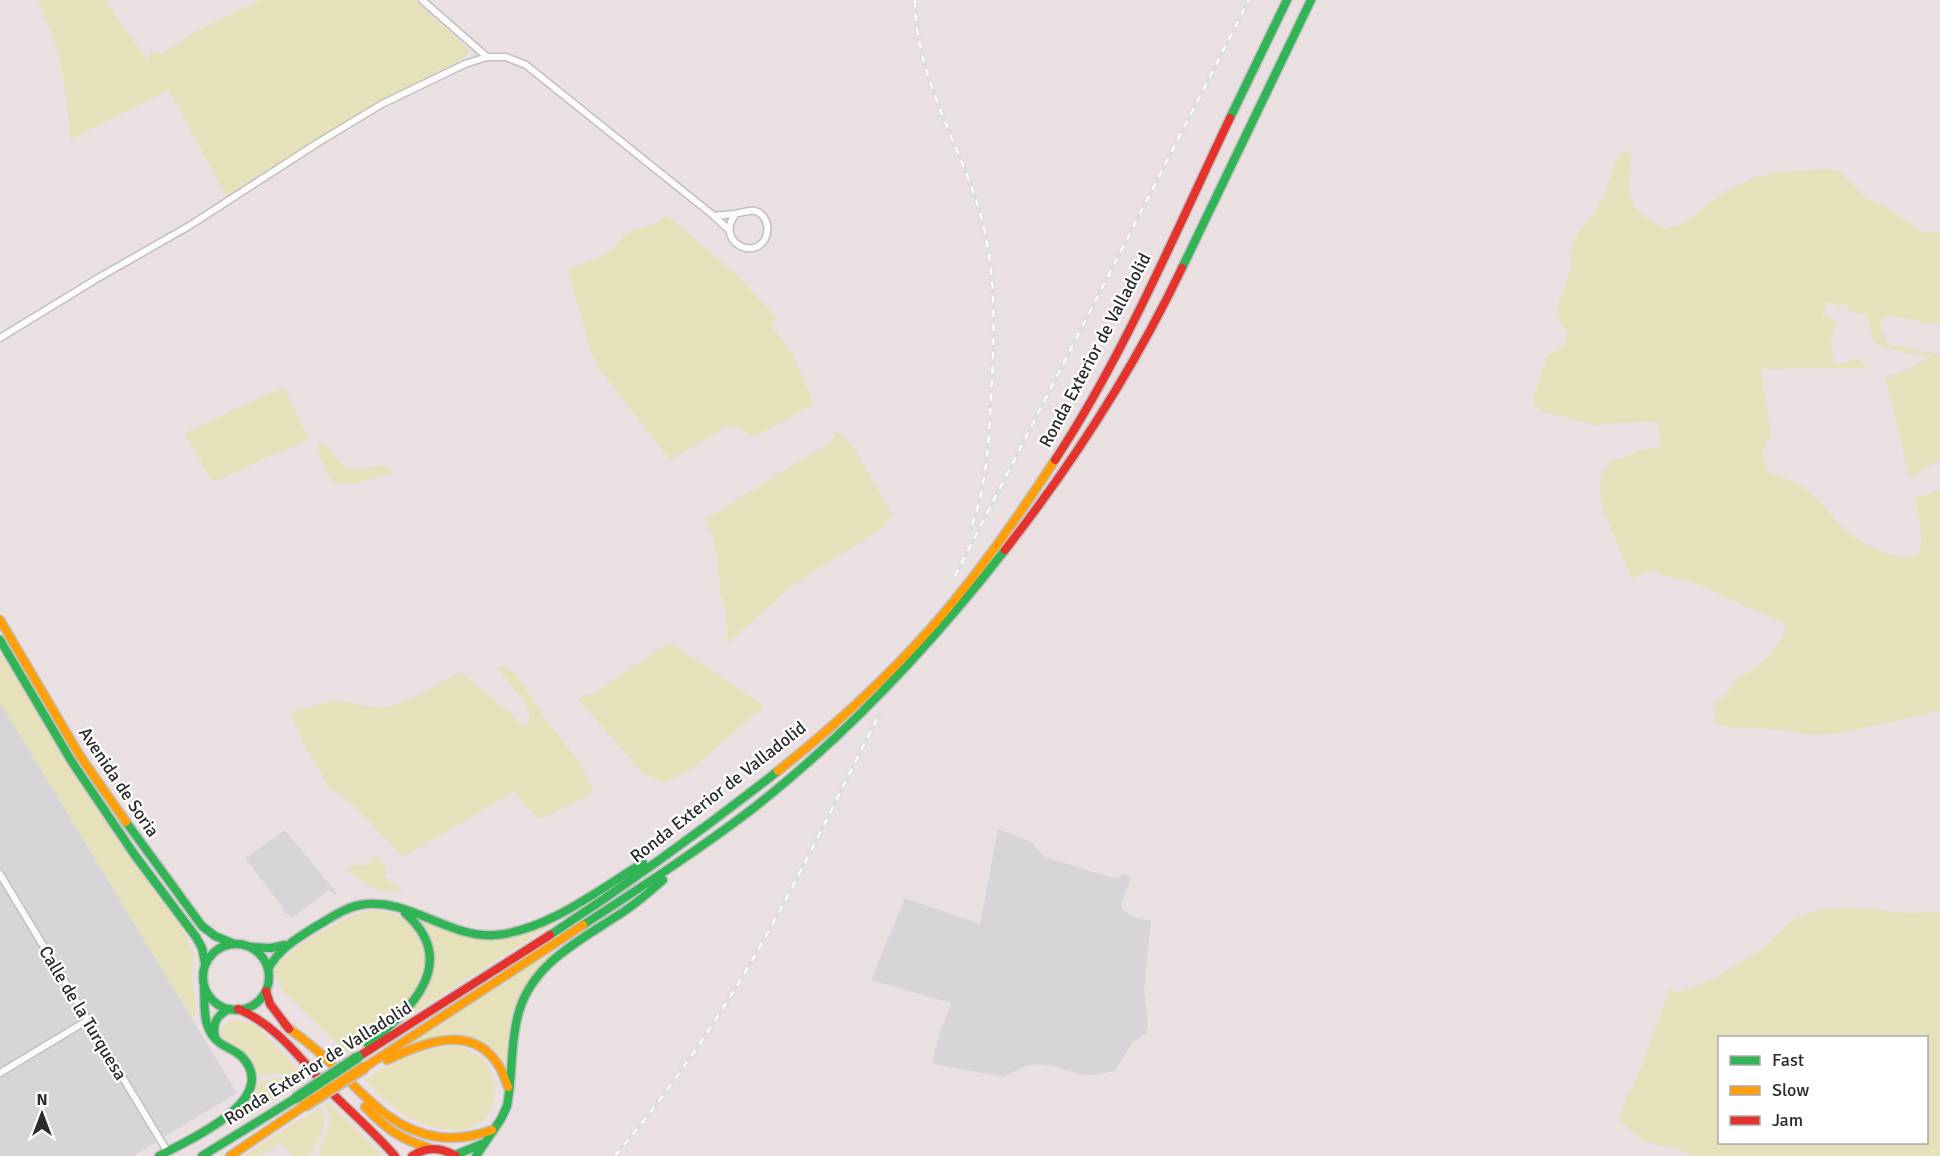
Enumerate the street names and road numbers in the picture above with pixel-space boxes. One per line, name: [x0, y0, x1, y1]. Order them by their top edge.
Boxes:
street label: Ronda Exterior de Valladolid: [1034, 249, 1156, 451]
street label: Ronda Exterior de Valladolid: [626, 717, 810, 867]
street label: Avenida de Soria: [74, 723, 164, 841]
street label: Calle de la Turquesa: [34, 942, 132, 1084]
street label: Ronda Exterior de Valladolid: [220, 996, 416, 1130]

